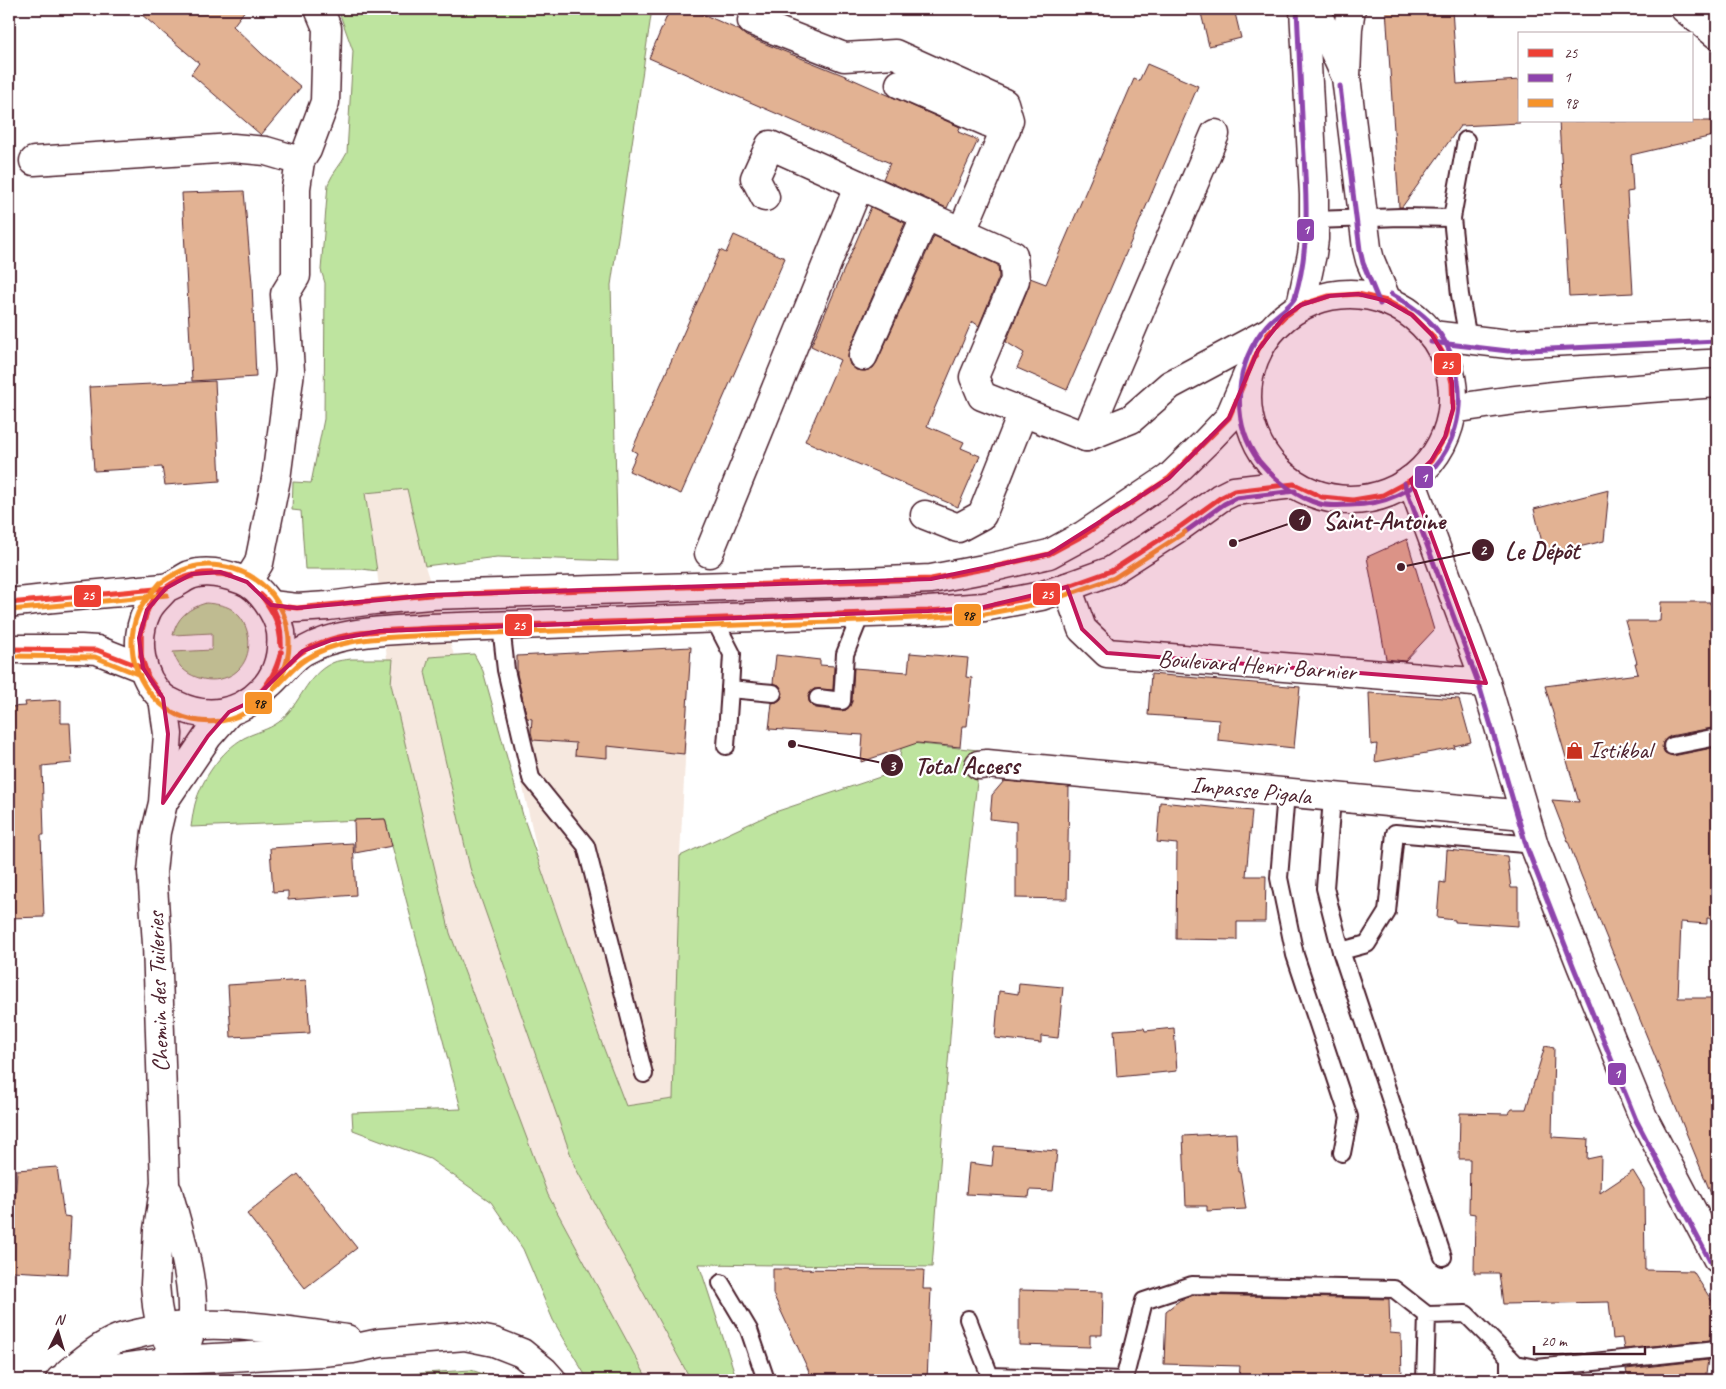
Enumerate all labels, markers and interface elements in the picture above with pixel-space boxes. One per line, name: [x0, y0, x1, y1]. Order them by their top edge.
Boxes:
legend: [1518, 32, 1694, 122]
text: 25: [1564, 44, 1579, 63]
text: 1: [1564, 68, 1572, 87]
text: 98: [1564, 94, 1579, 113]
line badge: 1: [1296, 218, 1315, 242]
text: 1: [1303, 221, 1311, 238]
line badge: 25: [1433, 352, 1462, 376]
text: 25: [1441, 356, 1455, 373]
line badge: 1: [1414, 465, 1434, 489]
text: 1: [1421, 469, 1429, 486]
callout: Saint-Antoine: [1288, 500, 1455, 540]
text: Saint-Antoine: [1323, 505, 1447, 537]
text: 1: [1297, 511, 1306, 530]
callout: Le Dépôt: [1470, 530, 1590, 570]
text: Le Dépôt: [1505, 535, 1582, 567]
text: 2: [1480, 541, 1488, 560]
line badge: 25: [1032, 582, 1061, 606]
line badge: 25: [73, 584, 102, 608]
text: 25: [1041, 586, 1055, 603]
text: 25: [82, 587, 96, 604]
line badge: 98: [953, 603, 982, 627]
text: 98: [962, 607, 976, 624]
line badge: 25: [504, 613, 533, 637]
text: 25: [513, 617, 527, 634]
street label: Boulevard Henri Barnier: [1157, 643, 1359, 687]
line badge: 98: [244, 691, 273, 715]
text: 98: [253, 695, 267, 712]
place label: Istikbal: [1589, 735, 1656, 765]
shop icon: Istikbal: [1565, 740, 1585, 760]
callout: Total Access: [880, 745, 1029, 785]
text: Total Access: [915, 750, 1022, 782]
text: 3: [889, 757, 897, 776]
street label: Impasse Pigala: [1189, 769, 1314, 811]
street label: Chemin des Tuileries: [140, 909, 176, 1073]
line badge: 1: [1607, 1062, 1627, 1086]
text: 1: [1614, 1065, 1622, 1082]
north arrow: [32, 1306, 82, 1356]
text: N: [54, 1311, 66, 1329]
scale bar: [1534, 1324, 1645, 1356]
text: 20 m: [1541, 1332, 1568, 1351]

